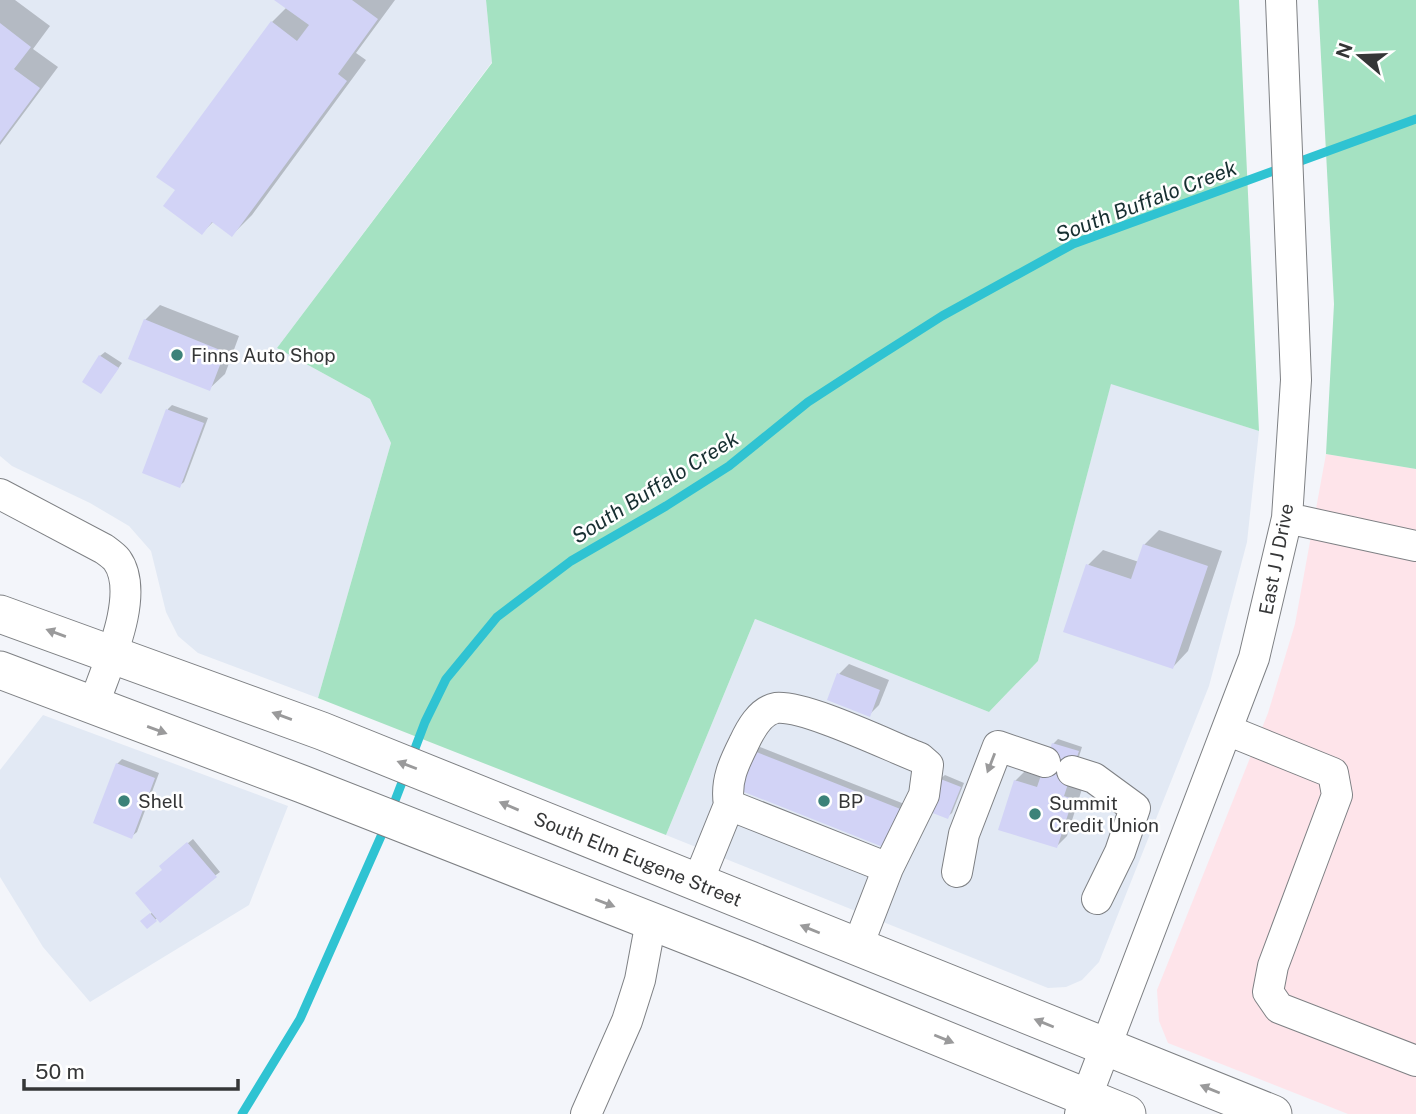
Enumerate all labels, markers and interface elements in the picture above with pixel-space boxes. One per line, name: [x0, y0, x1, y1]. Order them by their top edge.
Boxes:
north arrow: [1325, 21, 1395, 91]
text: N: [1331, 40, 1357, 61]
water label: South Buffalo Creek: [1052, 155, 1241, 247]
place label: Finns Auto Shop: [191, 344, 336, 366]
marker: Finns Auto Shop: [169, 347, 185, 363]
water label: South Buffalo Creek: [567, 425, 744, 548]
street label: East J J Drive: [1254, 501, 1298, 617]
one-way arrow: [45, 627, 66, 638]
one-way arrow: [271, 711, 292, 722]
one-way arrow: [147, 725, 168, 736]
one-way arrow: [985, 753, 996, 774]
one-way arrow: [396, 759, 417, 770]
place label: Shell: [138, 790, 184, 812]
place label: BP: [838, 790, 863, 812]
place label: Summit Credit Union: [1049, 792, 1159, 836]
marker: Shell: [116, 793, 132, 809]
marker: BP: [816, 793, 832, 809]
one-way arrow: [498, 800, 519, 811]
marker: Summit Credit Union: [1027, 806, 1043, 822]
street label: South Elm Eugene Street: [531, 807, 745, 911]
one-way arrow: [594, 897, 615, 908]
one-way arrow: [799, 924, 820, 935]
one-way arrow: [1033, 1017, 1054, 1028]
one-way arrow: [934, 1034, 955, 1045]
scale bar: [24, 1048, 238, 1092]
text: 50 m: [35, 1059, 85, 1084]
one-way arrow: [1199, 1083, 1220, 1094]

